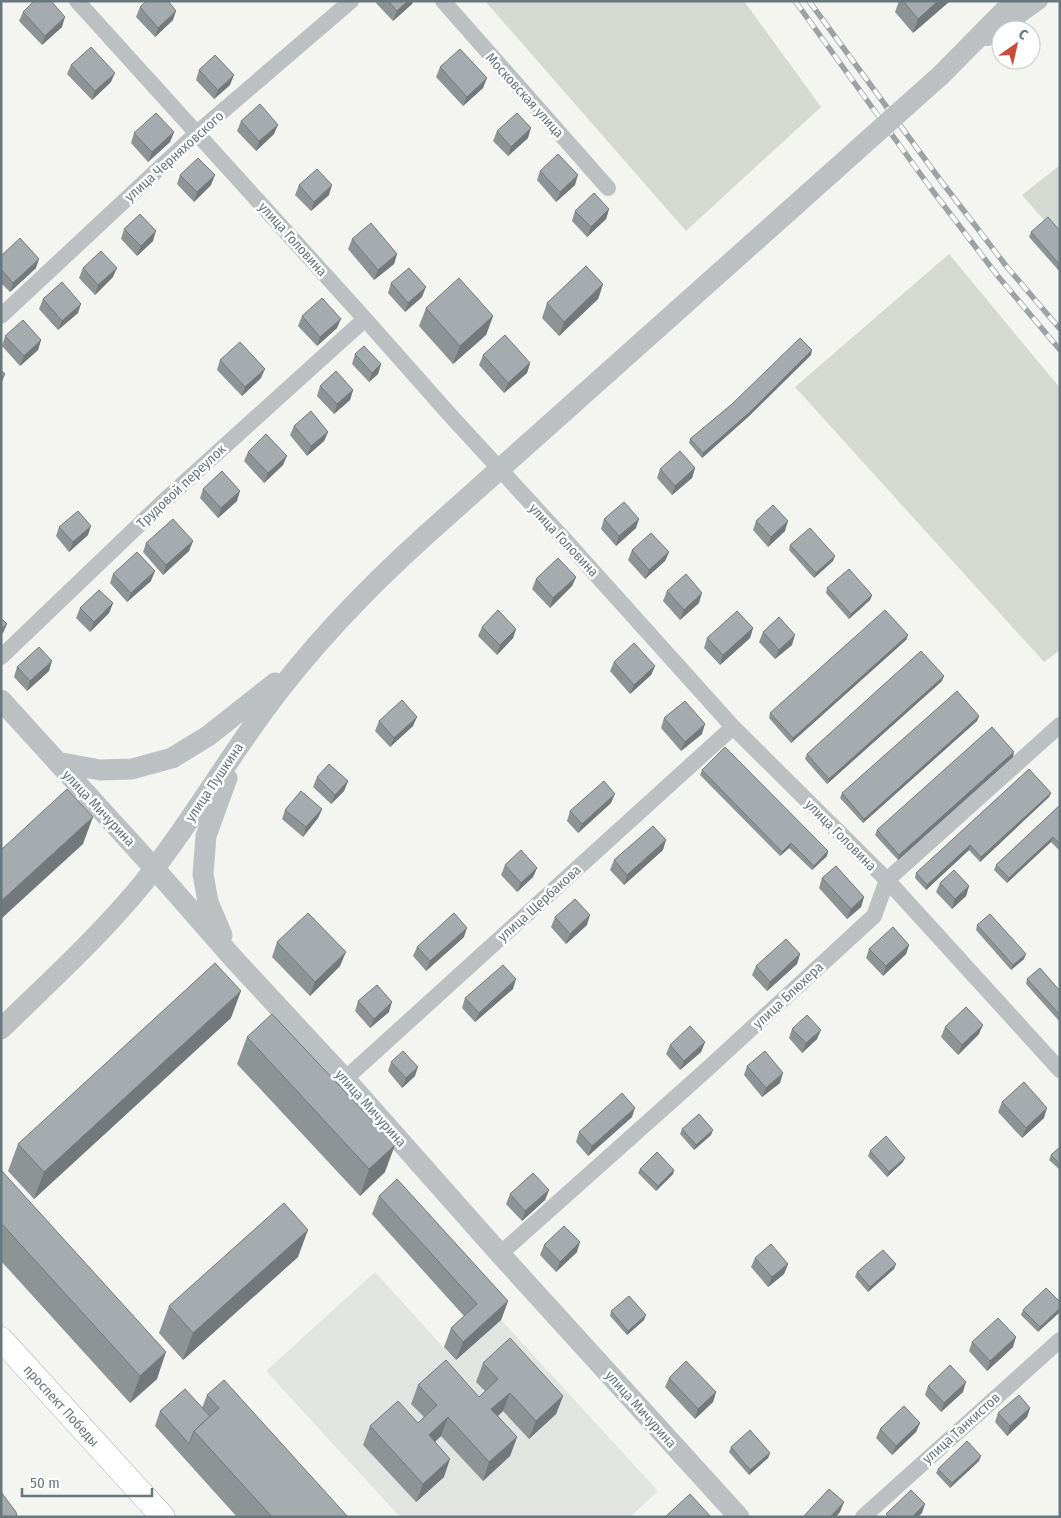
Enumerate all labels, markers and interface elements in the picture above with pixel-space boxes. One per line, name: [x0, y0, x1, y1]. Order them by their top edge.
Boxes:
north arrow: [991, 20, 1041, 70]
text: С: [1015, 26, 1031, 44]
street label: Московская улица: [482, 49, 567, 141]
street label: улица Черняховского: [121, 107, 227, 205]
street label: улица Головина: [255, 199, 331, 280]
street label: Трудовой переулок: [133, 441, 230, 532]
street label: улица Головина: [525, 500, 602, 581]
street label: улица Пушкина: [182, 740, 247, 825]
street label: улица Мичурина: [59, 767, 138, 850]
street label: улица Головина: [801, 796, 880, 875]
street label: улица Щербакова: [494, 862, 584, 945]
street label: улица Блюхера: [750, 958, 827, 1032]
street label: улица Мичурина: [331, 1066, 410, 1151]
street label: проспект Победы: [20, 1362, 103, 1450]
street label: улица Мичурина: [601, 1367, 680, 1452]
street label: улица Танкистов: [919, 1389, 1004, 1468]
scale bar: [22, 1466, 152, 1498]
text: 50 m: [30, 1474, 60, 1492]

